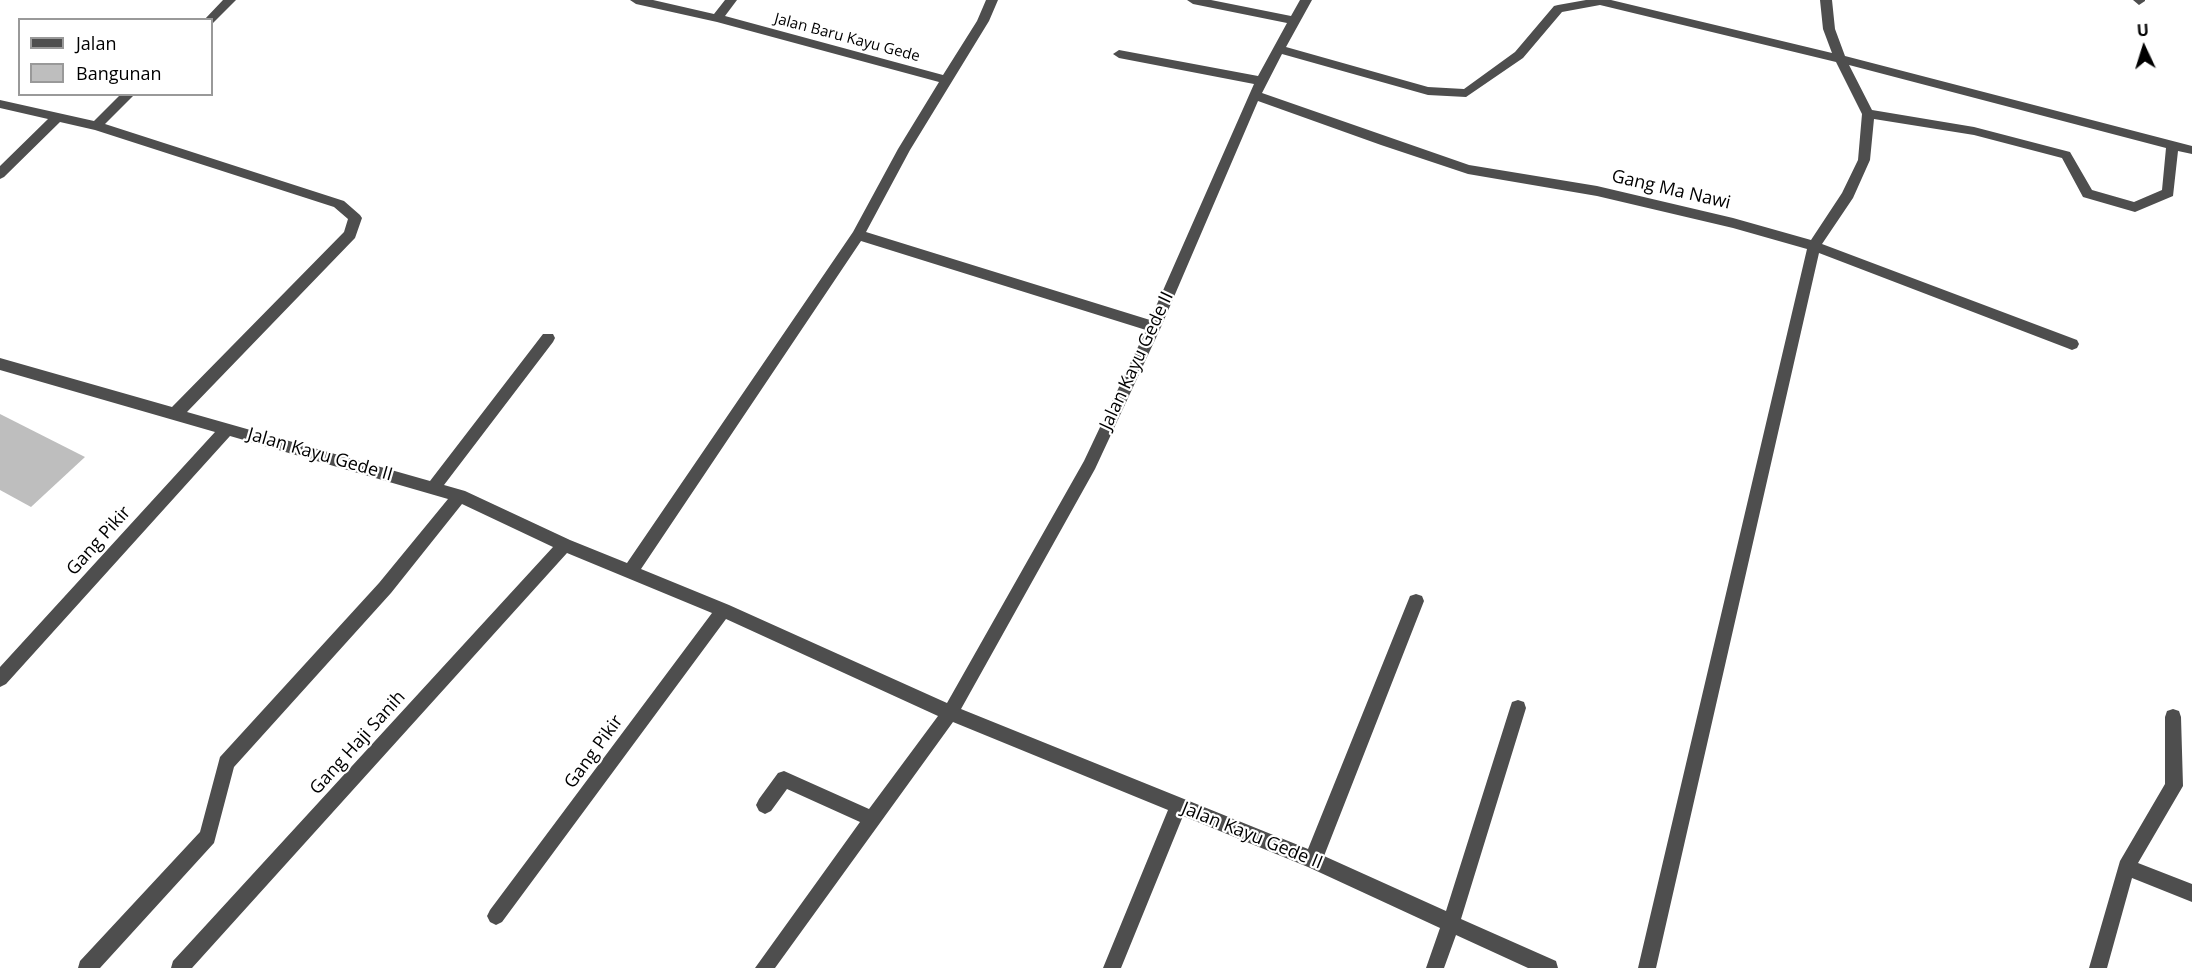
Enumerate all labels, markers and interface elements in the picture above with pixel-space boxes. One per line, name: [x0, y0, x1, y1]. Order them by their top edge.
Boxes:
street label: Jalan Baru Kayu Gede: [772, 10, 922, 66]
legend: [18, 18, 213, 96]
north arrow: [2114, 18, 2174, 78]
text: U: [2136, 19, 2150, 41]
text: Jalan: [76, 31, 116, 55]
text: Bangunan: [76, 61, 162, 85]
street label: Gang Ma Nawi: [1609, 166, 1733, 214]
street label: Jalan Kayu Gede II: [1096, 289, 1178, 433]
street label: Jalan Kayu Gede II: [245, 424, 395, 486]
street label: Gang Pikir: [62, 502, 136, 580]
street label: Gang Haji Sanih: [306, 687, 410, 799]
street label: Gang Pikir: [560, 711, 628, 793]
street label: Jalan Kayu Gede II: [1178, 798, 1326, 874]

